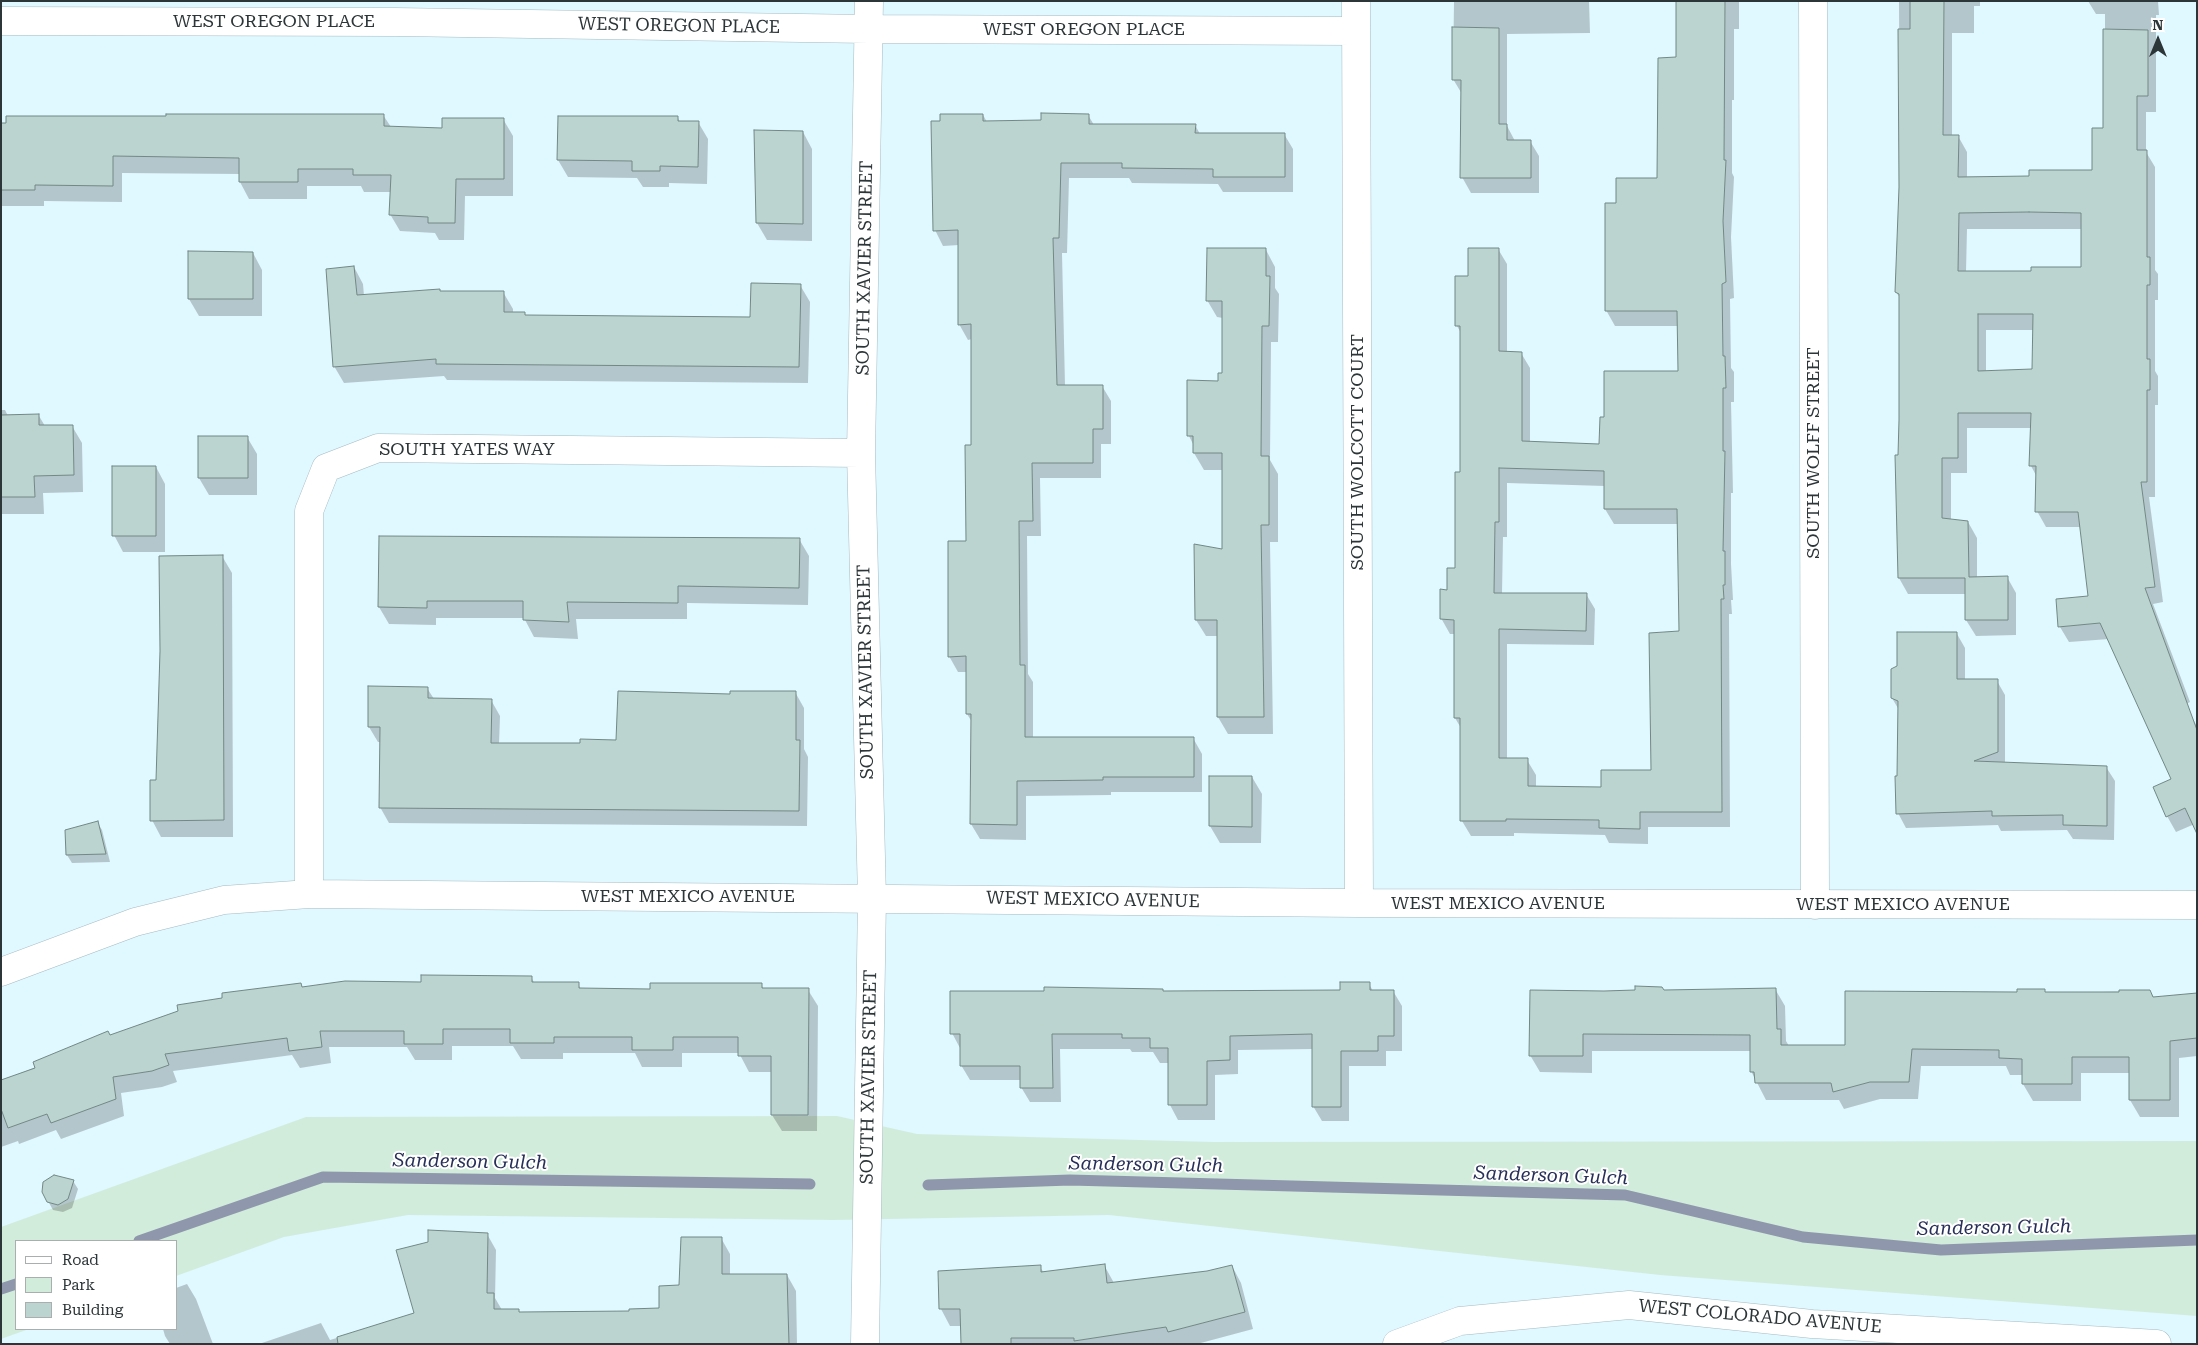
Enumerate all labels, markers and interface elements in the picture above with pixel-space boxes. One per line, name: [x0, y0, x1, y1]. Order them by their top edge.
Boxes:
street label: WEST OREGON PLACE: [173, 11, 375, 33]
street label: WEST OREGON PLACE: [578, 13, 780, 39]
north arrow: [2133, 15, 2183, 65]
text: N: [2153, 17, 2163, 33]
street label: WEST OREGON PLACE: [983, 19, 1185, 41]
street label: SOUTH XAVIER STREET: [852, 160, 878, 376]
street label: SOUTH WOLCOTT COURT: [1347, 334, 1369, 570]
street label: SOUTH WOLFF STREET: [1803, 347, 1825, 559]
street label: SOUTH YATES WAY: [379, 439, 555, 461]
street label: SOUTH XAVIER STREET: [853, 564, 879, 780]
street label: WEST MEXICO AVENUE: [581, 886, 795, 908]
street label: WEST MEXICO AVENUE: [986, 887, 1200, 913]
street label: WEST MEXICO AVENUE: [1391, 893, 1605, 915]
street label: WEST MEXICO AVENUE: [1796, 894, 2010, 916]
street label: SOUTH XAVIER STREET: [856, 969, 882, 1185]
water label: Sanderson Gulch: [393, 1149, 547, 1175]
water label: Sanderson Gulch: [1069, 1152, 1223, 1178]
water label: Sanderson Gulch: [1474, 1162, 1628, 1190]
water label: Sanderson Gulch: [1917, 1215, 2071, 1241]
legend: [15, 1240, 178, 1330]
text: Road: [62, 1251, 99, 1269]
text: Park: [62, 1276, 95, 1294]
street label: WEST COLORADO AVENUE: [1637, 1296, 1883, 1338]
text: Building: [62, 1301, 123, 1319]

